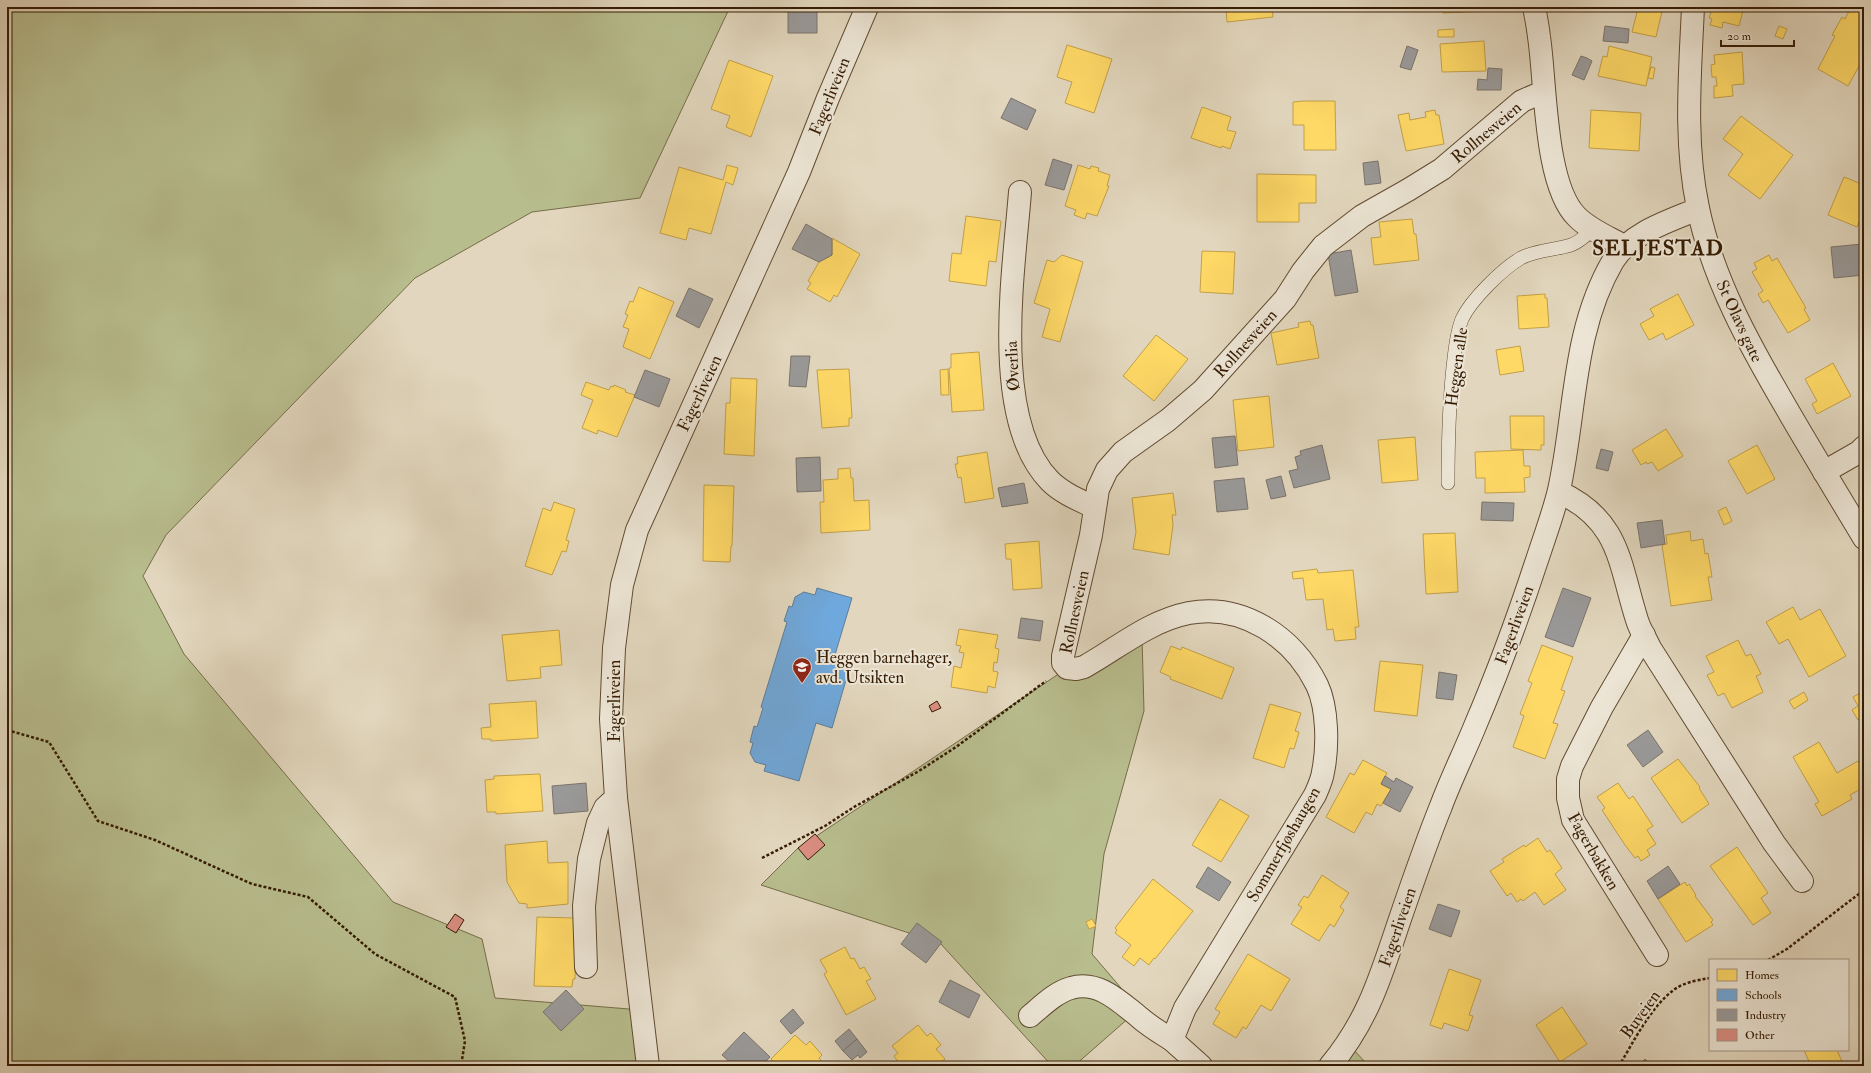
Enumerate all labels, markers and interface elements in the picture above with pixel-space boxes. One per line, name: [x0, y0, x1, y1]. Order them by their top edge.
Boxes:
scale bar: [1721, 22, 1794, 48]
text: 20 m: [1727, 29, 1752, 44]
street label: Fagerliveien: [804, 54, 855, 138]
street label: Rollnesveien: [1447, 97, 1526, 168]
district label: SELJESTAD: [1592, 235, 1724, 262]
street label: St Olavs gate: [1711, 277, 1768, 366]
street label: Rollnesveien: [1209, 305, 1282, 382]
street label: Heggen alle: [1441, 326, 1472, 408]
street label: Øverlia: [1001, 339, 1024, 392]
street label: Fagerliveien: [673, 351, 726, 435]
street label: Rollnesveien: [1055, 568, 1094, 656]
street label: Fagerliveien: [1491, 583, 1538, 667]
place label: Heggen barnehager, avd. Utsikten: [816, 647, 952, 688]
school or university icon: Heggen barnehager, avd. Utsikten: [791, 656, 813, 684]
street label: Fagerliveien: [604, 660, 625, 742]
street label: Sommerfjøshaugen: [1242, 783, 1325, 906]
street label: Fagerbakken: [1563, 809, 1624, 894]
street label: Fagerliveien: [1374, 885, 1421, 970]
legend: [1709, 959, 1849, 1051]
text: Homes: [1745, 968, 1779, 983]
street label: Buveien: [1616, 986, 1665, 1043]
text: Schools: [1745, 988, 1782, 1003]
text: Industry: [1745, 1008, 1787, 1023]
text: Other: [1745, 1028, 1775, 1043]

